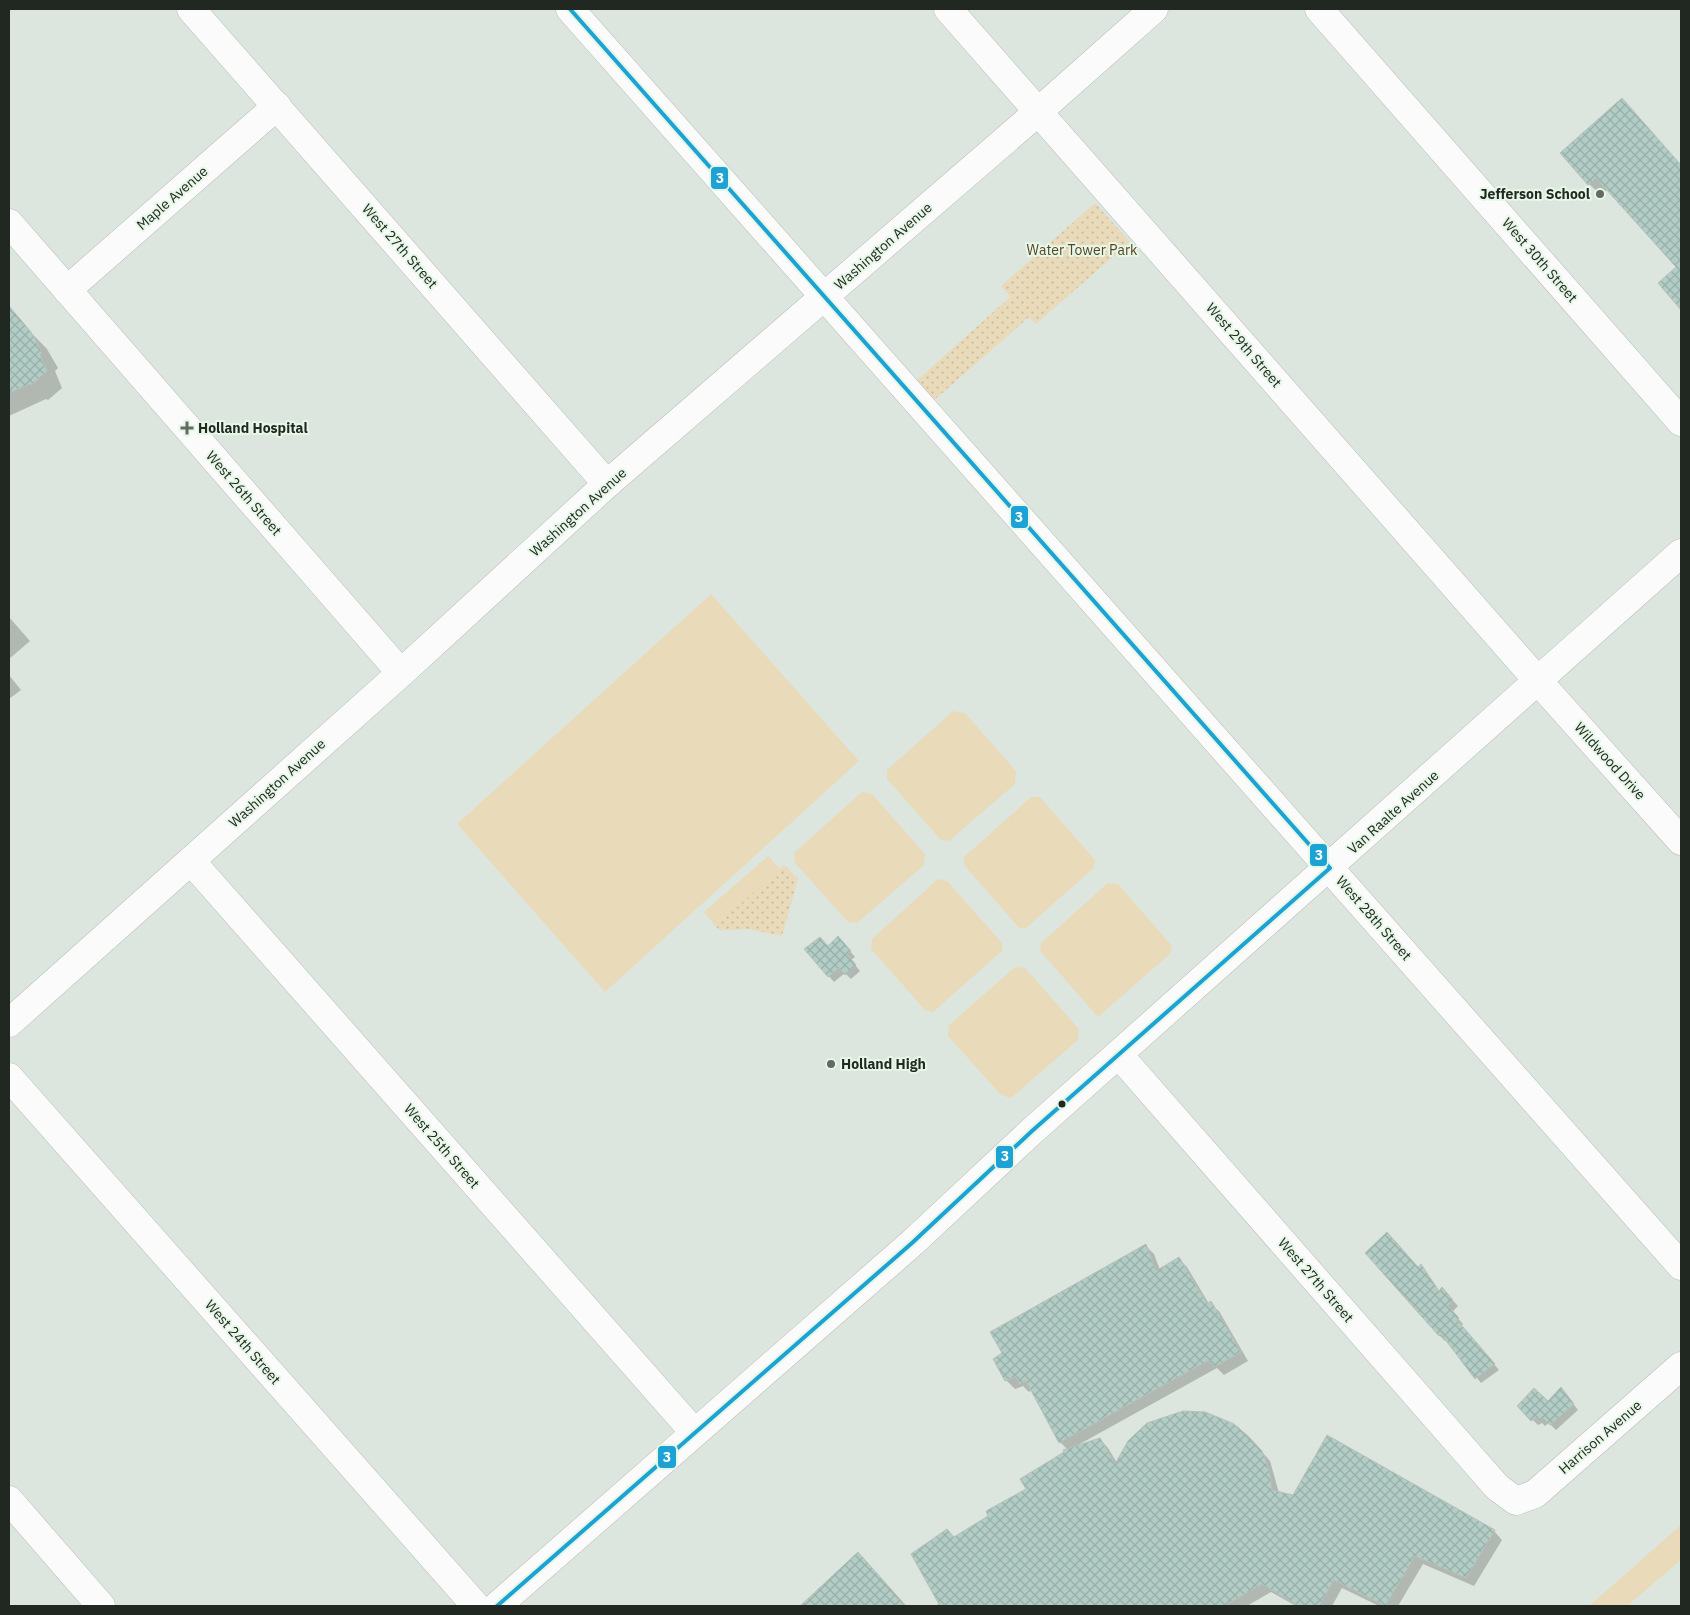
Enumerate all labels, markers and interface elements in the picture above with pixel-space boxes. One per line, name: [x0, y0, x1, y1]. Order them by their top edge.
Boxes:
street label: Maple Avenue: [133, 162, 212, 234]
line badge: 3: [710, 166, 729, 190]
text: 3: [716, 169, 724, 187]
place label: Jefferson School: [1480, 185, 1590, 203]
marker: Jefferson School: [1594, 188, 1606, 200]
street label: Washington Avenue: [830, 198, 936, 294]
street label: West 27th Street: [358, 200, 442, 292]
street label: West 30th Street: [1498, 214, 1582, 306]
park label: Water Tower Park: [1027, 241, 1138, 259]
street label: West 29th Street: [1202, 299, 1286, 391]
place label: Holland Hospital: [198, 419, 308, 437]
marker: Holland Hospital: [180, 421, 194, 435]
street label: West 26th Street: [202, 447, 286, 539]
street label: Washington Avenue: [526, 464, 630, 560]
line badge: 3: [1010, 505, 1029, 529]
text: 3: [1015, 508, 1023, 526]
street label: Wildwood Drive: [1570, 718, 1650, 804]
street label: Washington Avenue: [225, 735, 329, 831]
street label: Van Raalte Avenue: [1344, 766, 1443, 858]
line badge: 3: [1309, 843, 1328, 867]
text: 3: [1315, 846, 1323, 864]
street label: West 28th Street: [1332, 872, 1416, 964]
place label: Holland High: [841, 1055, 926, 1073]
marker: Holland High: [825, 1058, 837, 1070]
unlabelled marker: [1057, 1099, 1067, 1109]
street label: West 25th Street: [400, 1100, 484, 1192]
line badge: 3: [995, 1145, 1014, 1169]
text: 3: [1001, 1147, 1009, 1165]
street label: West 27th Street: [1274, 1234, 1358, 1326]
street label: West 24th Street: [201, 1296, 285, 1388]
street label: Harrison Avenue: [1555, 1396, 1645, 1478]
line badge: 3: [657, 1445, 677, 1469]
text: 3: [663, 1448, 671, 1466]

